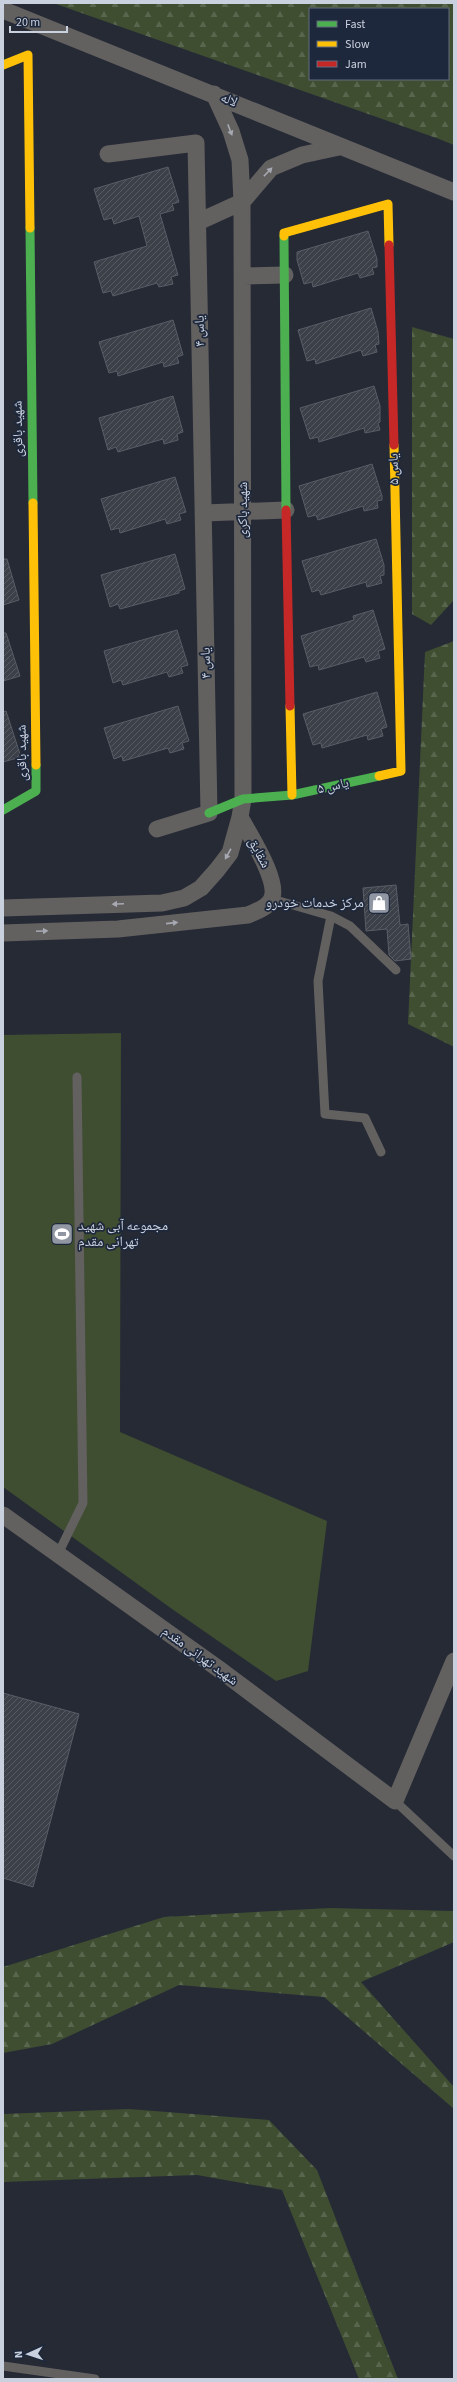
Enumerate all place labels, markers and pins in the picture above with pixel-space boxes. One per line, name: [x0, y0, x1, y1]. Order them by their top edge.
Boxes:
shop icon: مرکز خدمات خودرو: [366, 890, 392, 916]
place label: مرکز خدمات خودرو: [265, 893, 364, 913]
place label: مجموعه آبی شهید تهرانی مقدم: [78, 1216, 168, 1252]
sports icon: مجموعه آبی شهید تهرانی مقدم: [49, 1221, 75, 1247]

